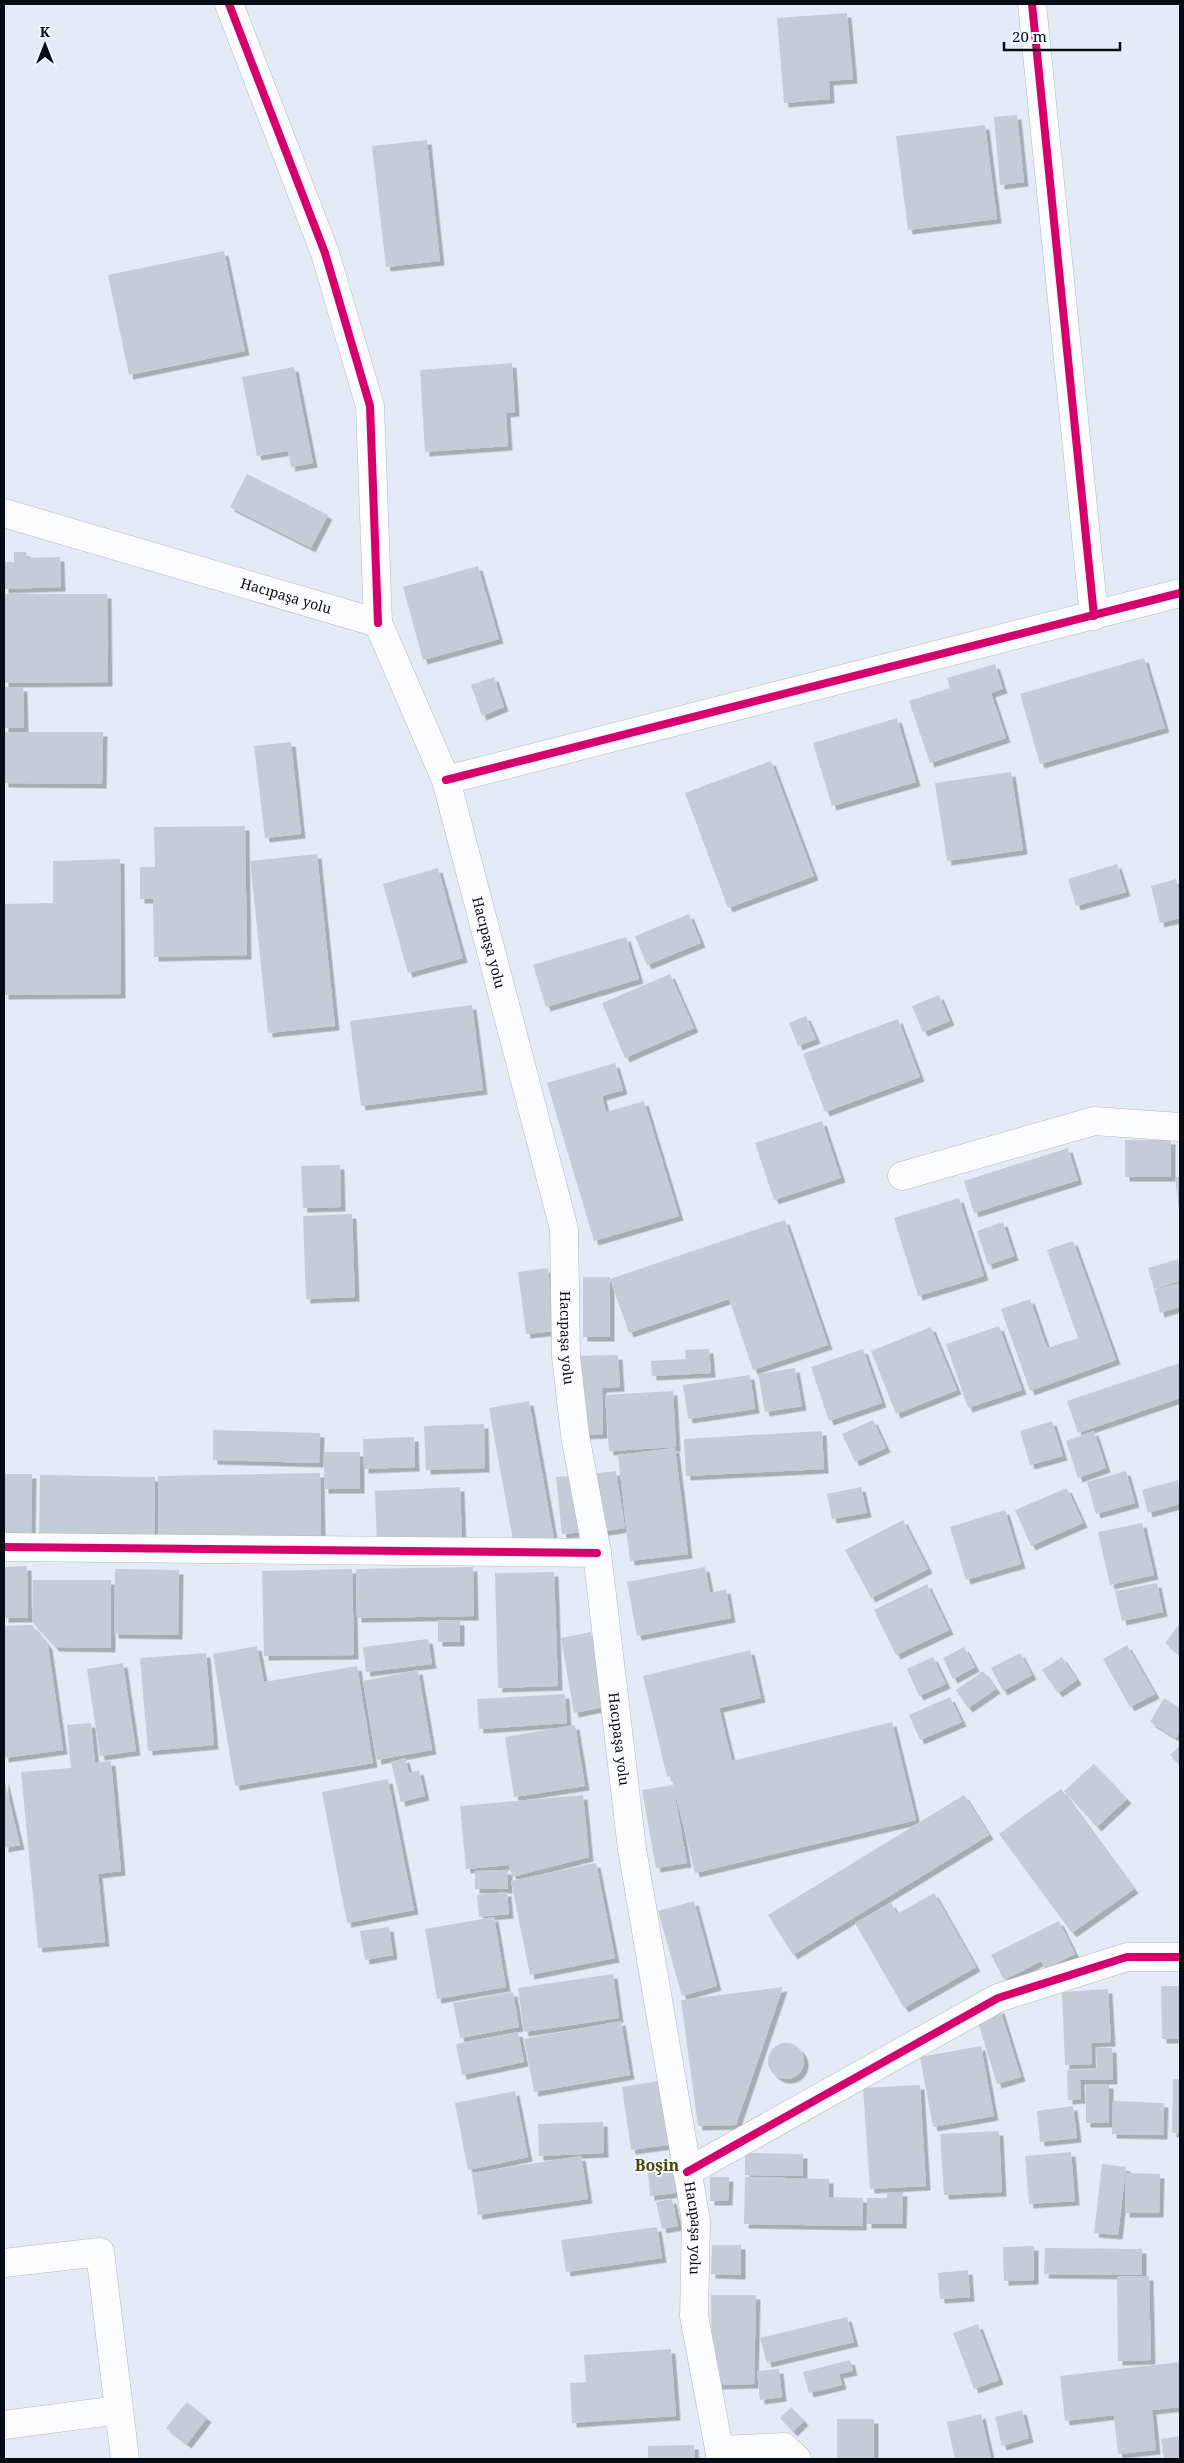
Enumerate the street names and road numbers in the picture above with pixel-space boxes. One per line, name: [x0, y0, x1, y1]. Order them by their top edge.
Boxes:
street label: Hacıpaşa yolu: [238, 573, 334, 618]
street label: Hacıpaşa yolu: [468, 895, 510, 990]
street label: Hacıpaşa yolu: [556, 1291, 579, 1386]
street label: Hacıpaşa yolu: [605, 1691, 634, 1787]
street label: Hacıpaşa yolu: [680, 2180, 706, 2275]

